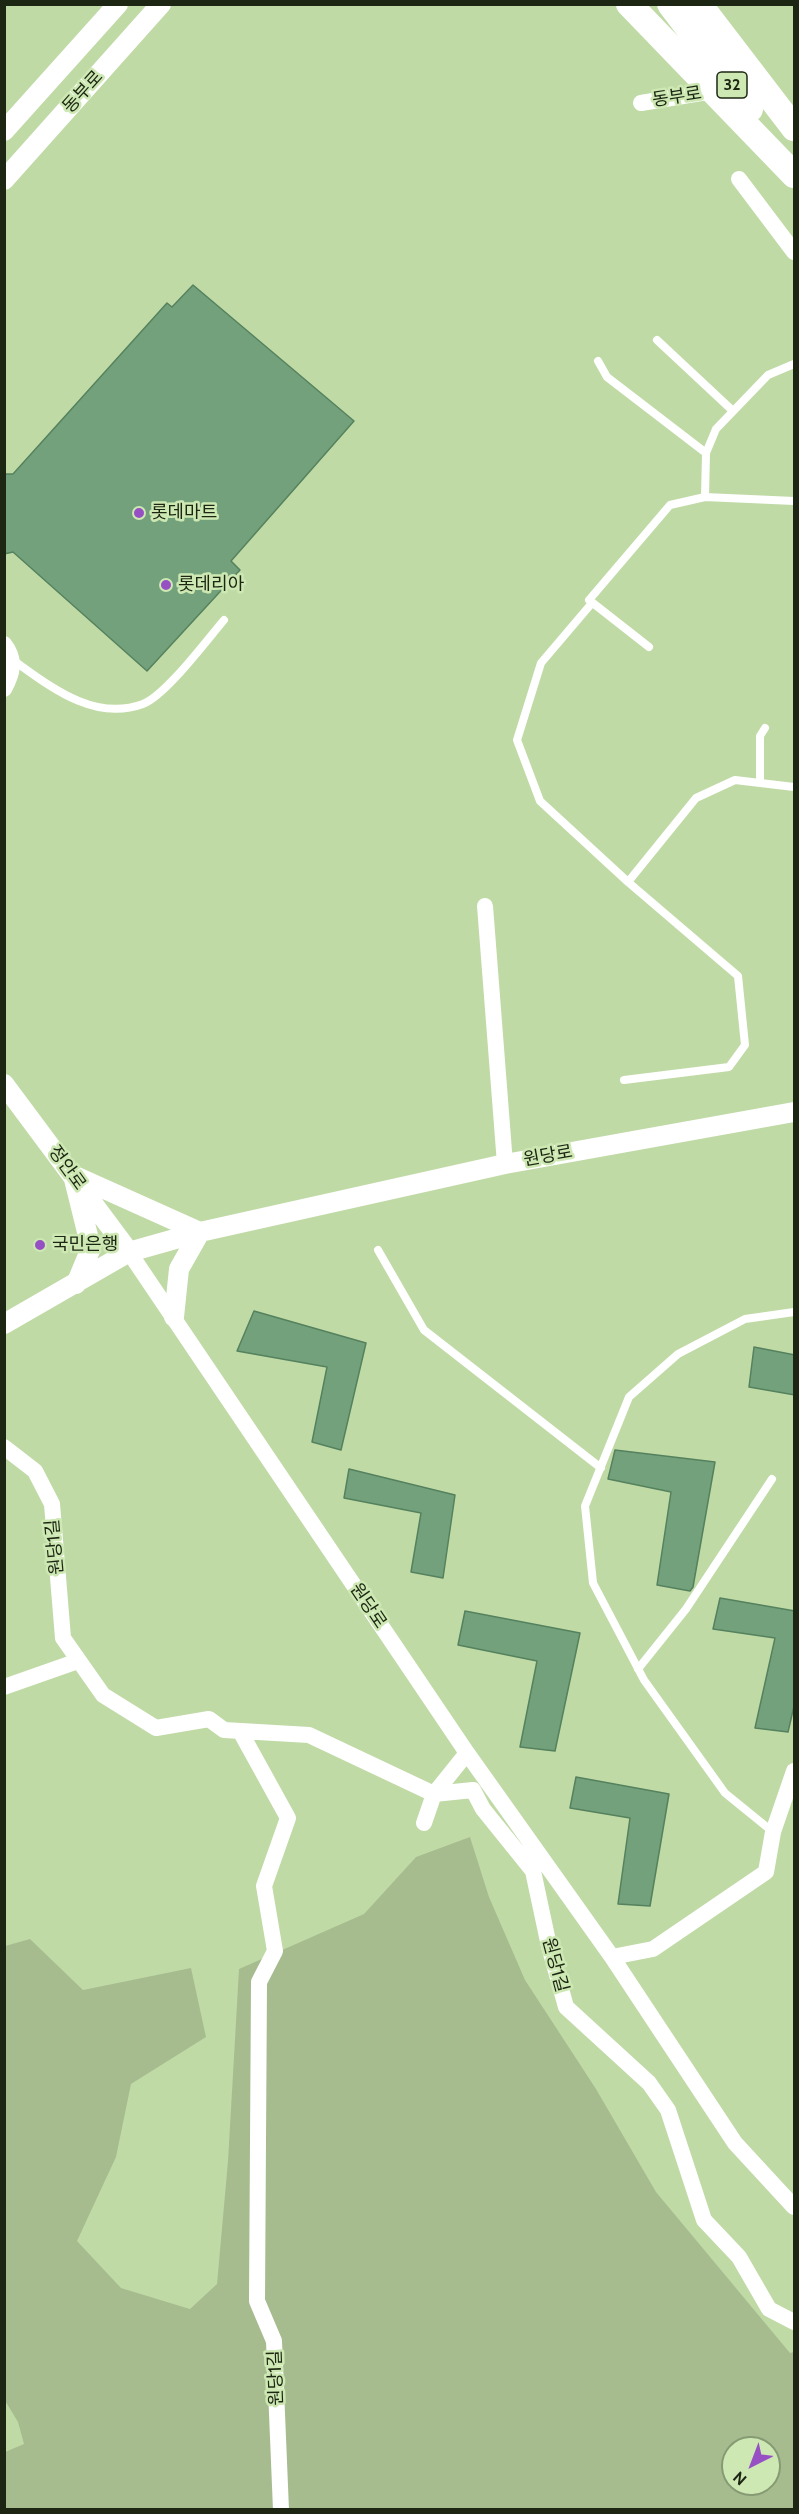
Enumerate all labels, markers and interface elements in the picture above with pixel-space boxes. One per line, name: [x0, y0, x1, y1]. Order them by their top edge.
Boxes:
street label: 동부로: [58, 66, 108, 118]
road number: 32: [717, 72, 747, 98]
street label: 동부로: [651, 82, 703, 112]
place label: 롯데마트: [151, 502, 217, 524]
marker: 롯데마트: [132, 506, 146, 520]
place label: 롯데리아: [178, 574, 244, 596]
marker: 롯데리아: [159, 578, 173, 592]
street label: 원당로: [522, 1141, 574, 1171]
street label: 정안로: [44, 1142, 90, 1194]
place label: 국민은행: [52, 1234, 118, 1256]
marker: 국민은행: [33, 1238, 47, 1252]
street label: 원당1길: [42, 1518, 68, 1576]
street label: 원당로: [345, 1579, 391, 1633]
street label: 원당1길: [537, 1935, 573, 1995]
street label: 원당1길: [264, 2350, 288, 2406]
north arrow: [721, 2436, 781, 2496]
text: N: [729, 2467, 751, 2489]

